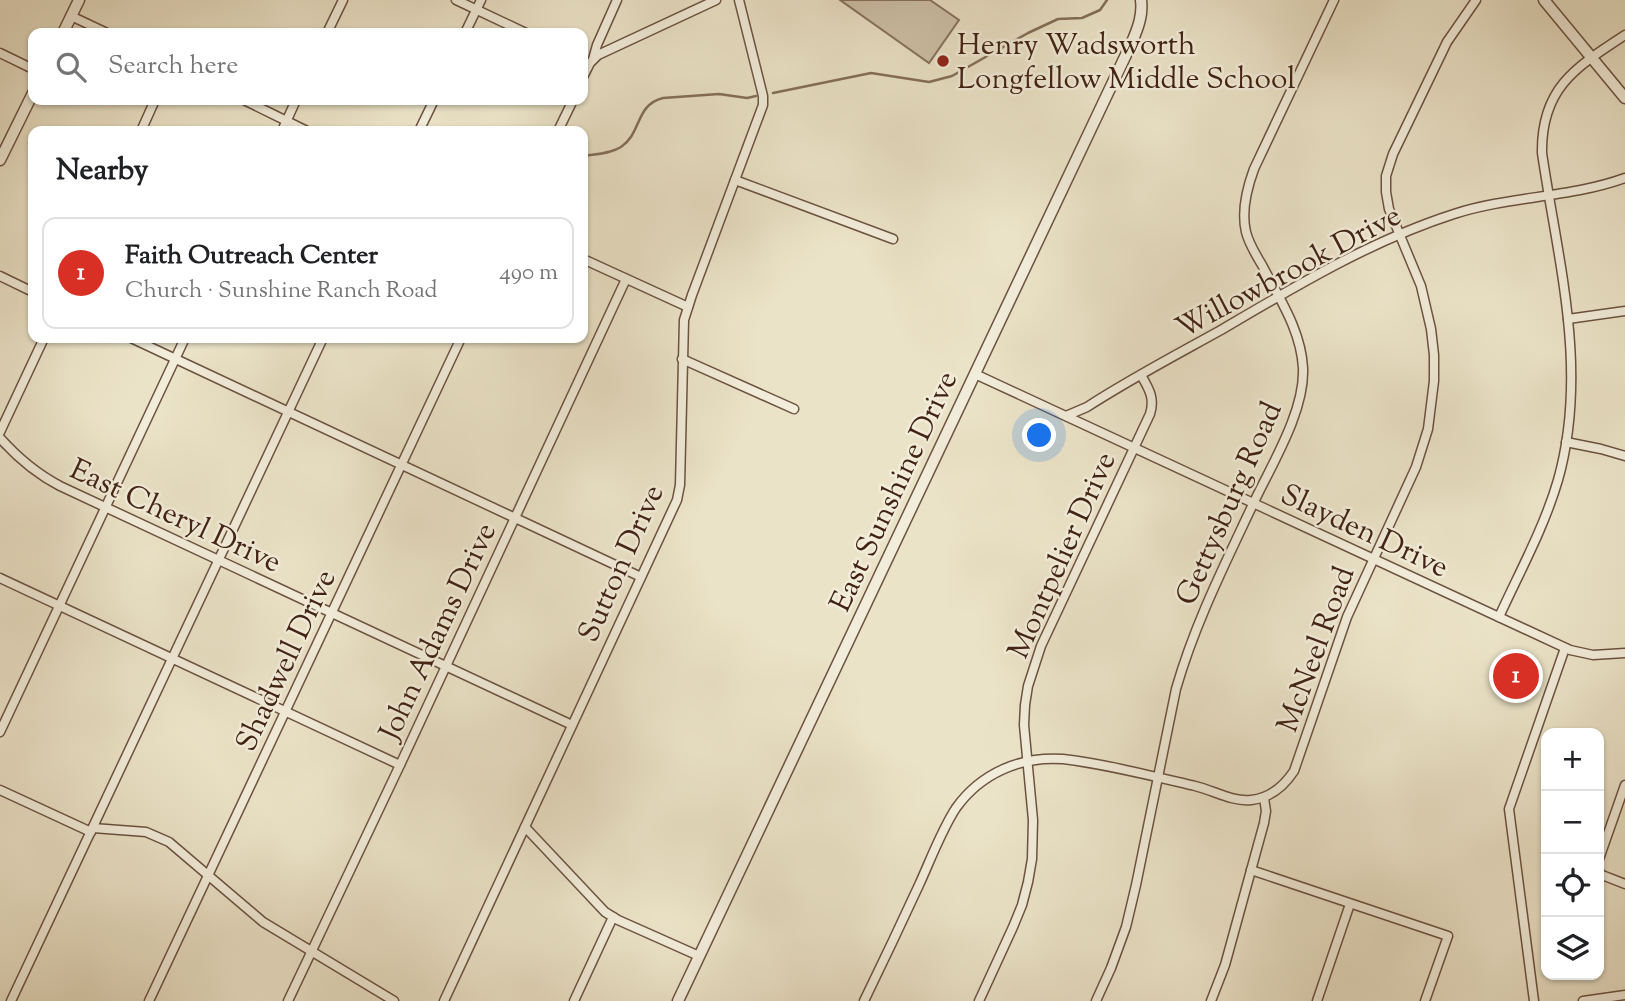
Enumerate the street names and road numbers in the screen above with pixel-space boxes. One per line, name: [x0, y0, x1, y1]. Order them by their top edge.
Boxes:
street label: Willowbrook Drive: [1169, 196, 1409, 351]
street label: East Sunshine Drive: [821, 365, 970, 620]
street label: Gettysburg Road: [1166, 395, 1294, 613]
street label: Montpelier Drive: [998, 446, 1128, 666]
street label: East Cheryl Drive: [62, 449, 288, 585]
street label: Slayden Drive: [1273, 475, 1455, 590]
street label: Sutton Drive: [568, 478, 676, 650]
street label: John Adams Drive: [369, 516, 509, 750]
street label: McNeel Road: [1267, 561, 1367, 739]
street label: Shadwell Drive: [226, 563, 348, 759]

